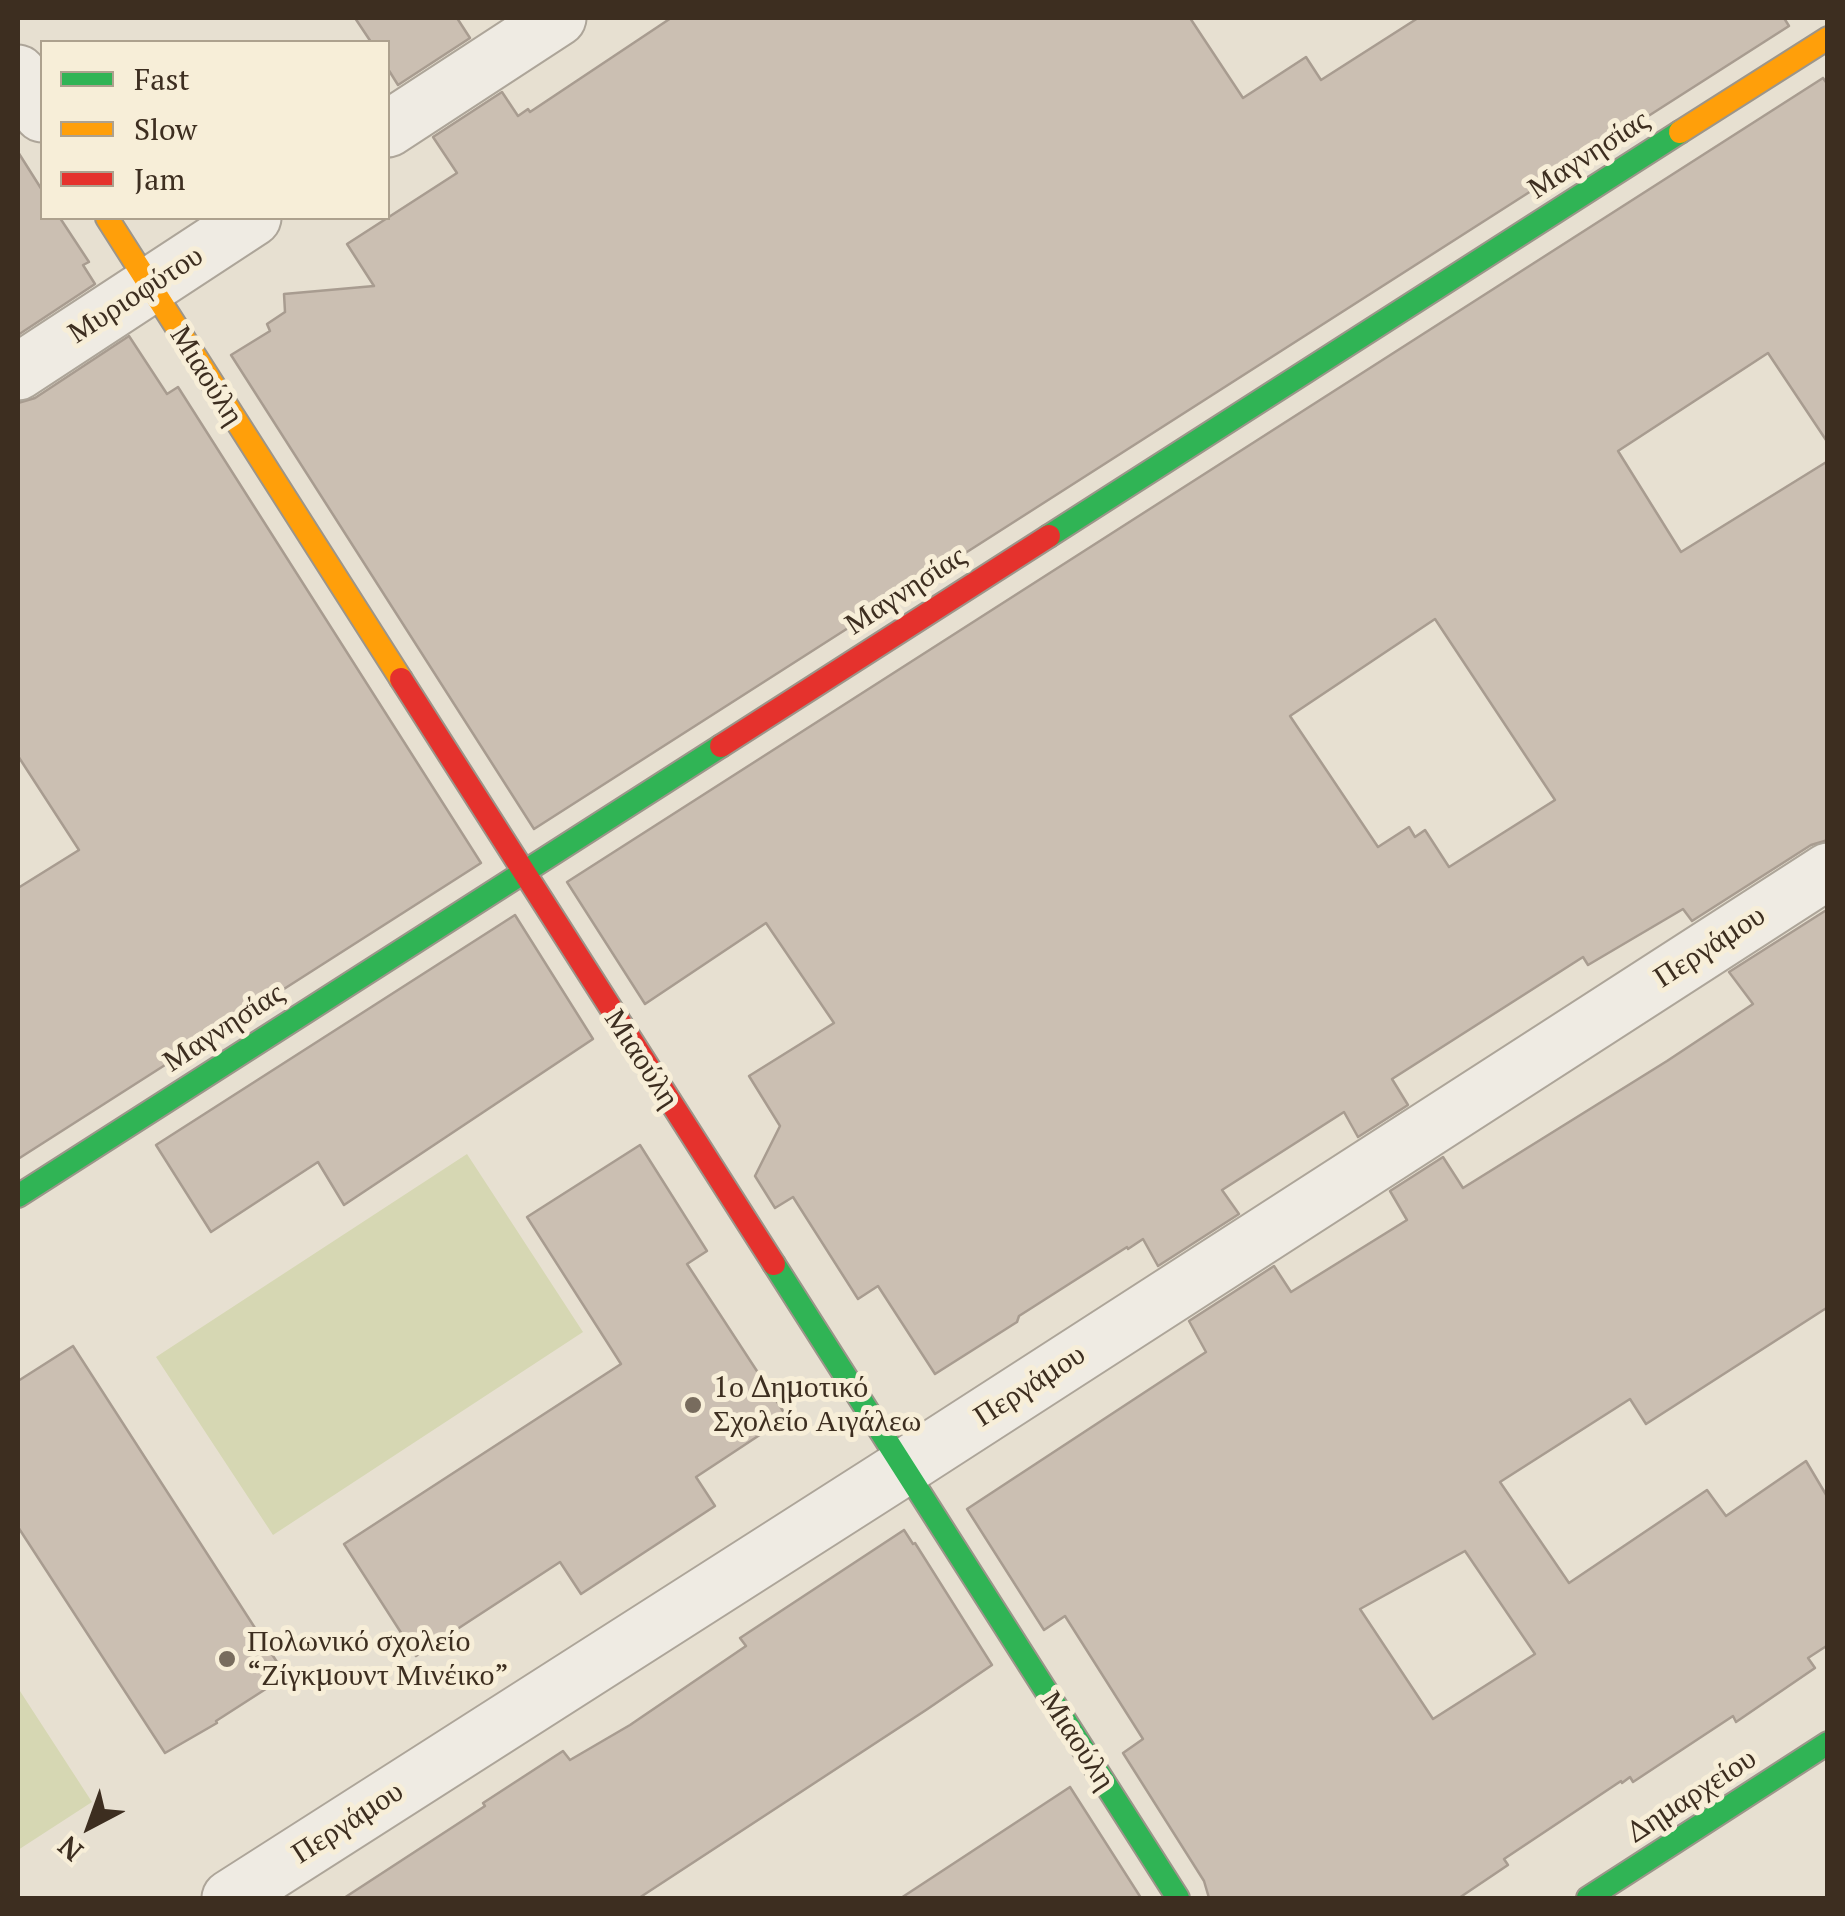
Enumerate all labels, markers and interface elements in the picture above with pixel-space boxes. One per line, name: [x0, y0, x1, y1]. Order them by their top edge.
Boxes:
legend: [40, 40, 390, 220]
text: Fast: [134, 59, 190, 99]
street label: Μαγνησίας: [1522, 103, 1656, 207]
text: Slow: [134, 109, 197, 149]
text: Jam: [134, 159, 185, 199]
street label: Μυριοφύτου: [62, 238, 210, 352]
street label: Μιαούλη: [162, 320, 250, 432]
street label: Μαγνησίας: [839, 539, 973, 643]
street label: Περγάμου: [1648, 898, 1772, 996]
street label: Μαγνησίας: [157, 976, 291, 1080]
street label: Μιαούλη: [596, 1003, 686, 1115]
street label: Περγάμου: [968, 1337, 1092, 1435]
place label: 1ο Δημοτικό Σχολείο Αιγάλεω: [713, 1370, 921, 1440]
marker: 1ο Δημοτικό Σχολείο Αιγάλεω: [682, 1394, 704, 1416]
place label: Πολωνικό σχολείο “Ζίγκμουντ Μινέικο”: [247, 1624, 509, 1694]
marker: Πολωνικό σχολείο “Ζίγκμουντ Μινέικο”: [216, 1648, 238, 1670]
street label: Μιαούλη: [1032, 1685, 1122, 1797]
street label: Δημαρχείου: [1621, 1741, 1763, 1851]
street label: Περγάμου: [286, 1774, 410, 1872]
north arrow: [40, 1776, 140, 1876]
text: N: [50, 1828, 90, 1870]

